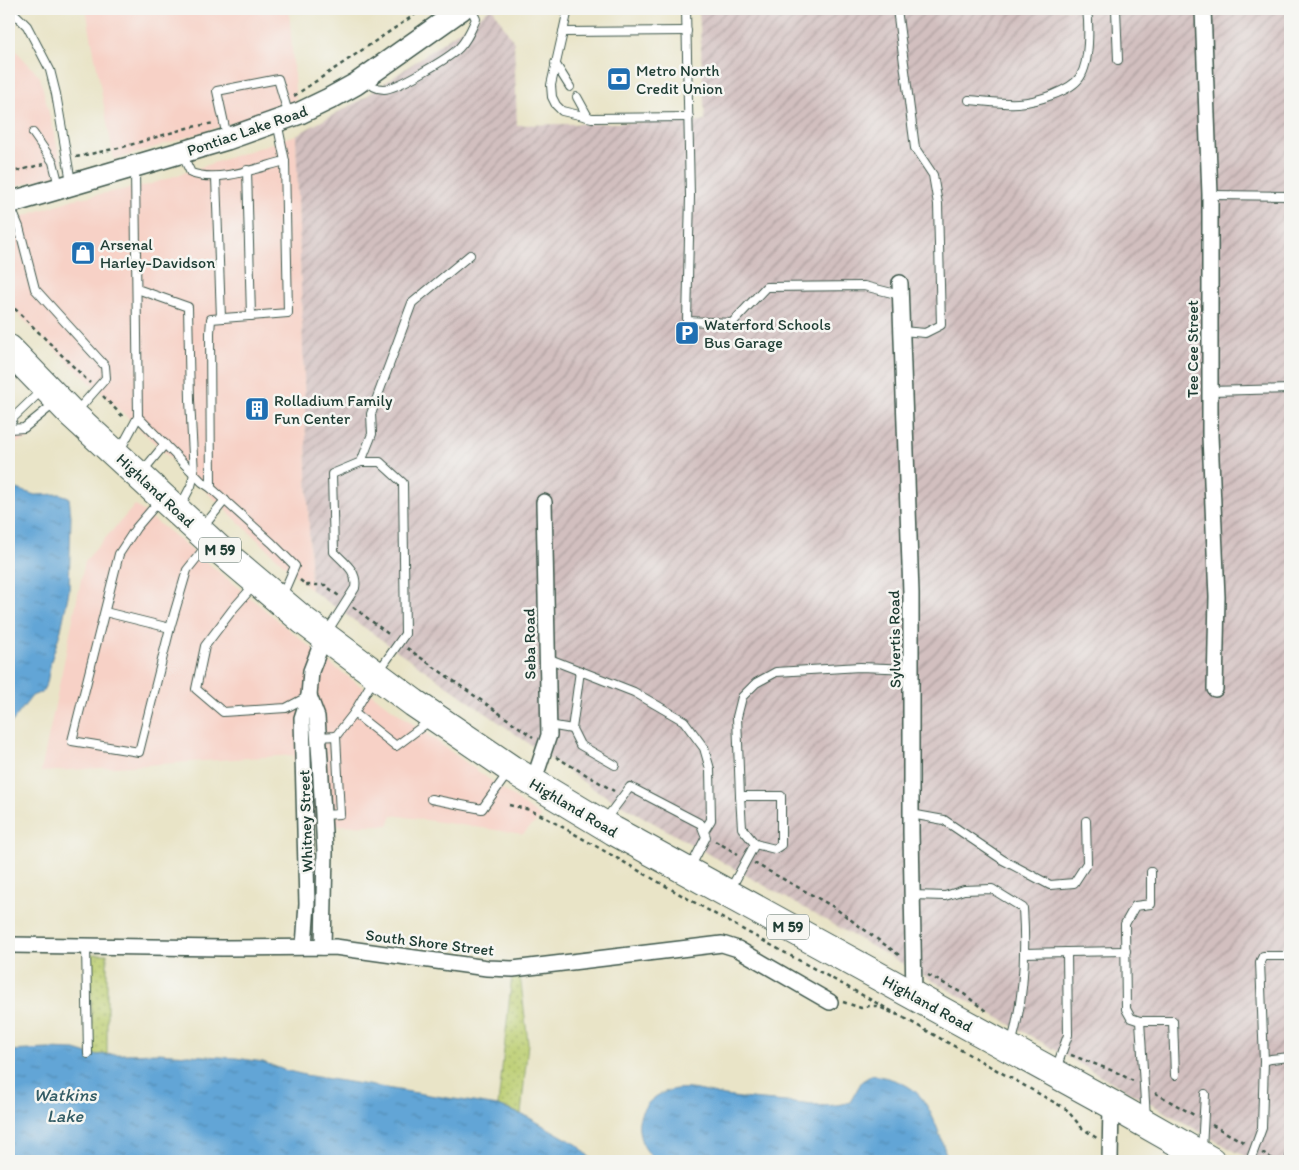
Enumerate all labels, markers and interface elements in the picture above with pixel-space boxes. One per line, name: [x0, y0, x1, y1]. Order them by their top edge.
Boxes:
place label: Metro North Credit Union: [636, 61, 723, 98]
bank icon: Metro North Credit Union: [606, 66, 632, 92]
street label: Pontiac Lake Road: [184, 101, 310, 160]
place label: Arsenal Harley-Davidson: [100, 235, 215, 272]
shop icon: Arsenal Harley-Davidson: [70, 240, 96, 266]
street label: Tee Cee Street: [1183, 300, 1202, 398]
place label: Waterford Schools Bus Garage: [704, 315, 831, 352]
parking icon: Waterford Schools Bus Garage: [674, 320, 700, 346]
place label: Rolladium Family Fun Center: [274, 391, 393, 428]
building icon: Rolladium Family Fun Center: [244, 396, 270, 422]
street label: Highland Road: [113, 449, 199, 532]
road number: M 59: [199, 538, 241, 562]
street label: Sylvertis Road: [884, 590, 905, 688]
street label: Seba Road: [519, 608, 540, 680]
street label: Whitney Street: [294, 769, 317, 873]
street label: Highland Road: [526, 774, 622, 841]
road number: M 59: [767, 914, 809, 940]
street label: South Shore Street: [364, 925, 495, 960]
street label: Highland Road: [879, 971, 976, 1036]
water label: Watkins Lake: [34, 1084, 97, 1127]

